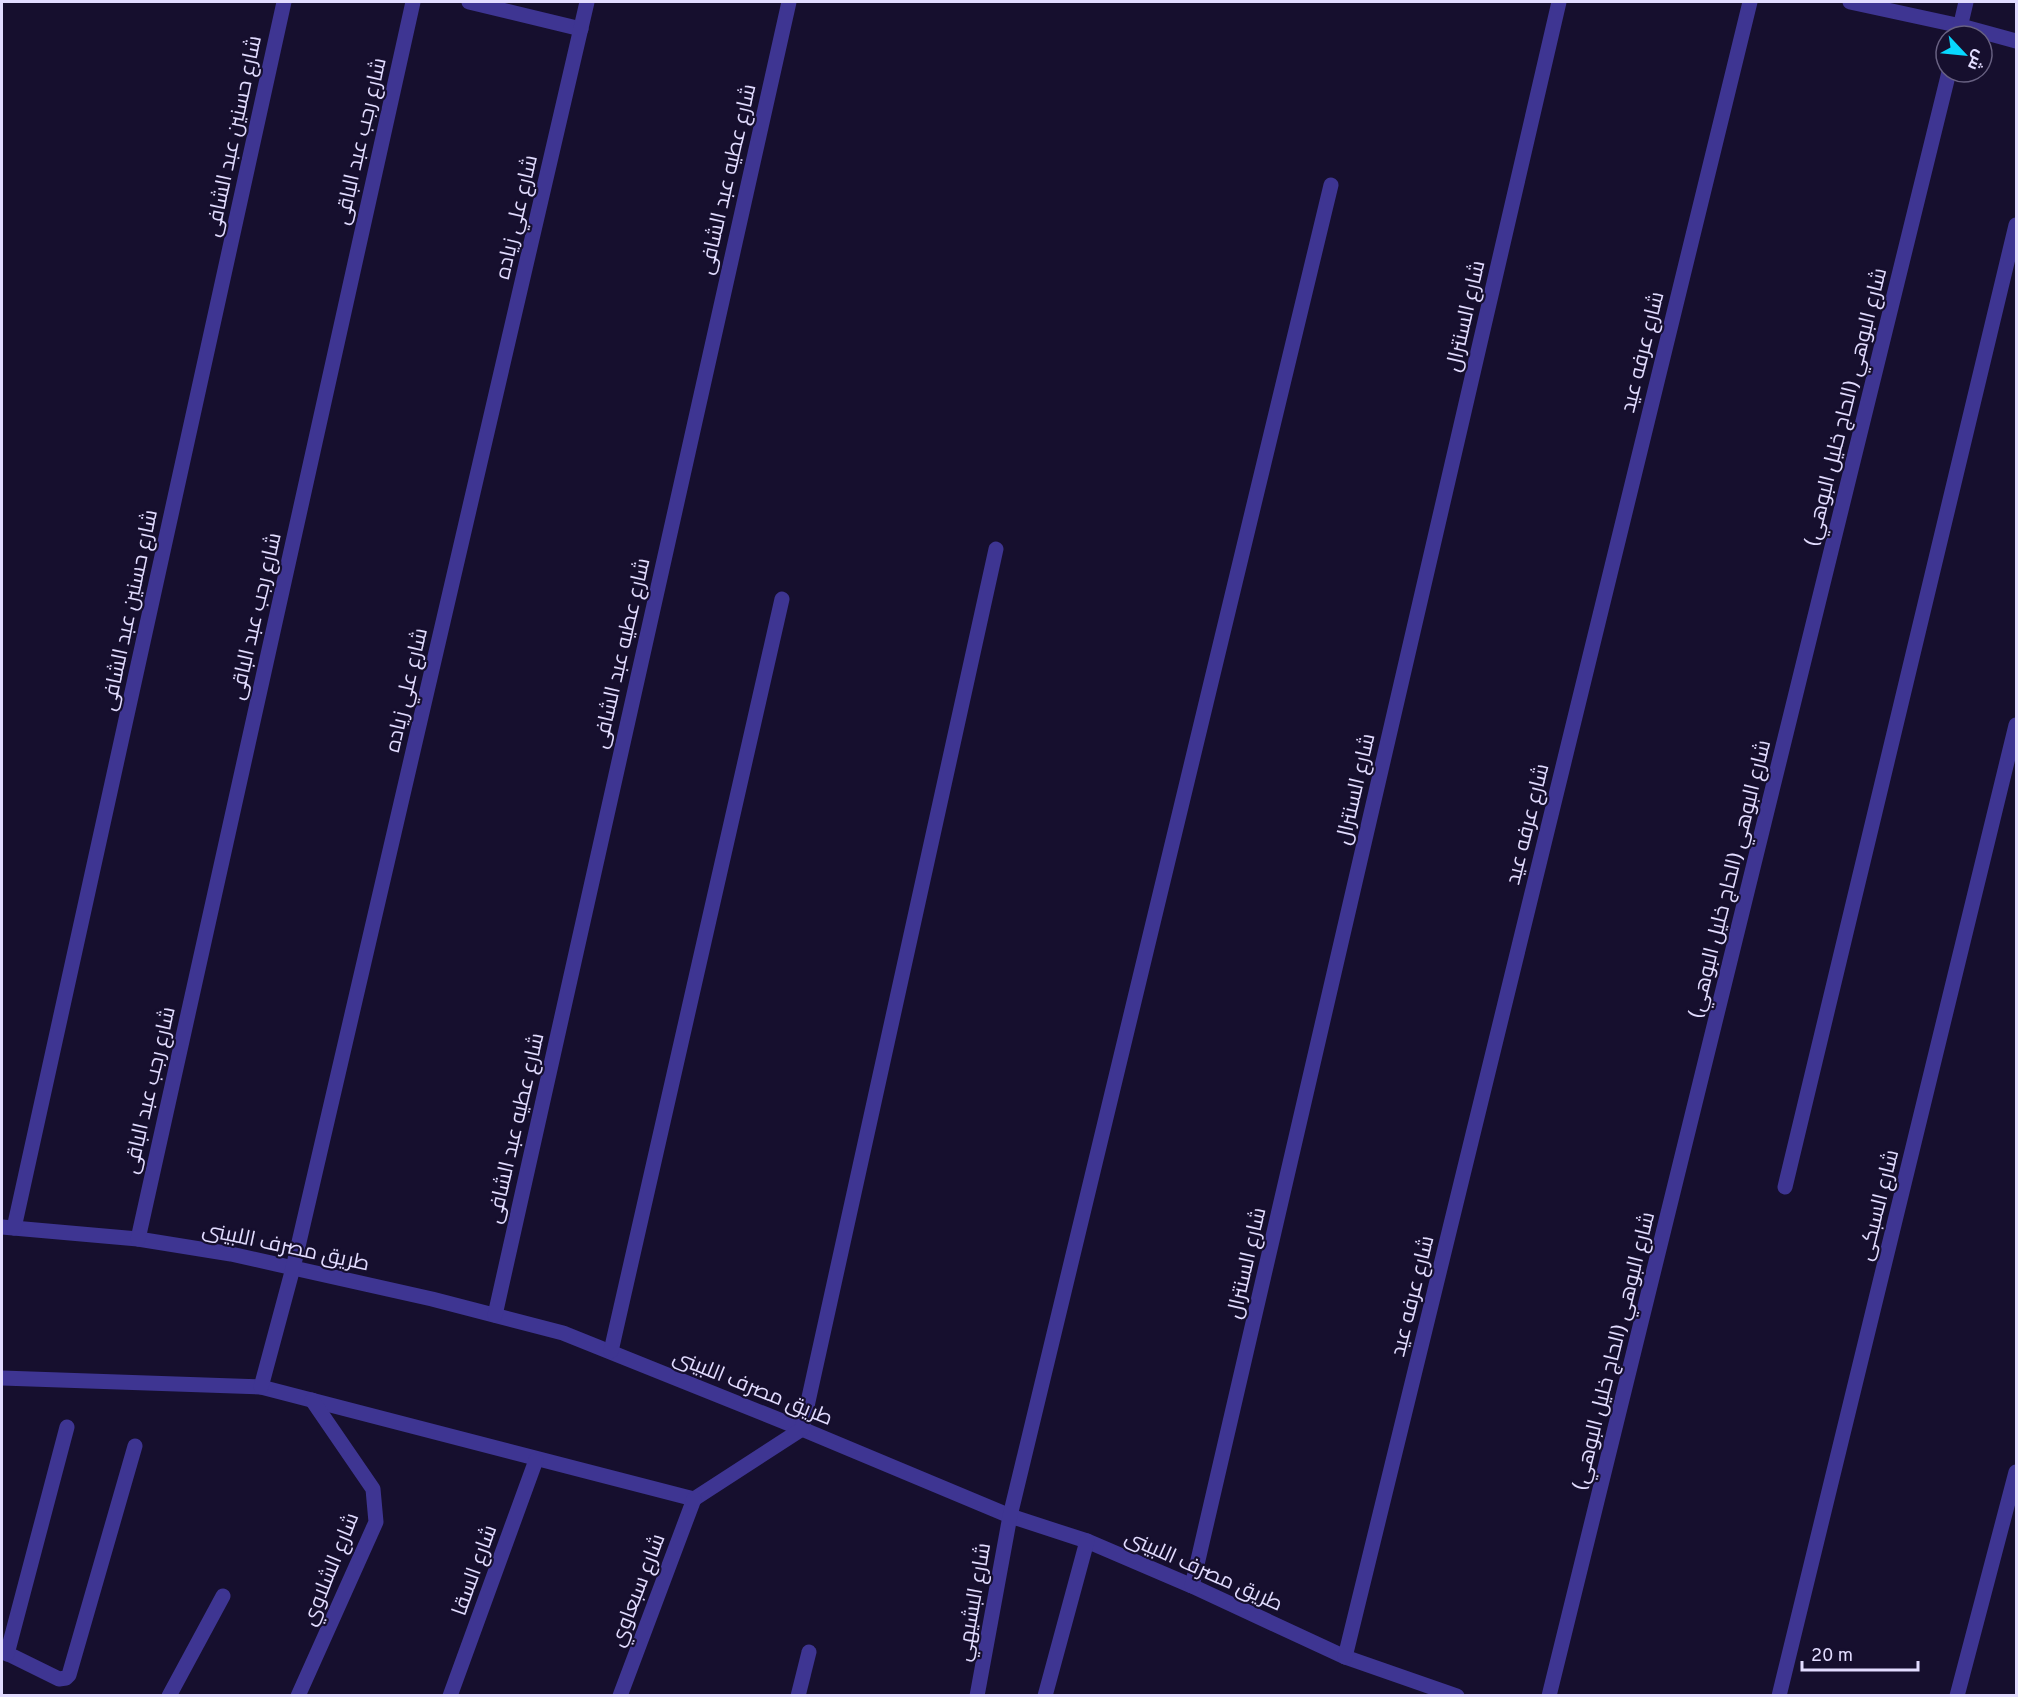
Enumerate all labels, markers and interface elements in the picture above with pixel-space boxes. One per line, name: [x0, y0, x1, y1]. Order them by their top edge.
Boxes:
north arrow: [1934, 24, 1994, 84]
street label: شارع حسنين عبد الشافى: [200, 33, 269, 239]
text: ش: [1962, 46, 1989, 73]
street label: شارع رجب عبد الباقى: [329, 55, 394, 227]
street label: شارع عطيه عبد الشافى: [693, 81, 764, 277]
street label: شارع علي زياده: [490, 153, 546, 282]
street label: شارع السنترال: [1441, 258, 1492, 375]
street label: شارع البوهي (الحاج خليل البوهي): [1799, 265, 1895, 550]
street label: شارع عرفه عيد: [1615, 289, 1672, 416]
street label: شارع حسنين عبد الشافى: [96, 507, 165, 713]
street label: شارع رجب عبد الباقى: [224, 530, 289, 702]
street label: شارع عطيه عبد الشافى: [587, 555, 658, 751]
street label: شارع علي زياده: [380, 626, 436, 755]
street label: شارع السنترال: [1331, 731, 1382, 848]
street label: شارع البوهي (الحاج خليل البوهي): [1683, 737, 1779, 1022]
street label: شارع عرفه عيد: [1500, 761, 1557, 888]
street label: شارع رجب عبد الباقى: [118, 1004, 183, 1176]
street label: شارع عطيه عبد الشافى: [481, 1030, 552, 1226]
street label: شارع السبكى: [1853, 1147, 1906, 1264]
street label: شارع السنترال: [1222, 1205, 1273, 1322]
street label: شارع البوهي (الحاج خليل البوهي): [1567, 1209, 1663, 1494]
street label: طريق مصرف اللبينى: [200, 1217, 372, 1278]
street label: شارع عرفه عيد: [1385, 1233, 1442, 1360]
street label: طريق مصرف اللبينى: [669, 1344, 836, 1433]
street label: شارع الشلاوي: [296, 1509, 367, 1630]
street label: شارع السقا: [447, 1521, 504, 1620]
street label: طريق مصرف اللبينى: [1120, 1524, 1287, 1618]
street label: شارع سبعاوي: [604, 1530, 673, 1651]
street label: شارع البشيهي: [951, 1541, 999, 1664]
scale bar: [1802, 1634, 1918, 1672]
text: 20 m: [1811, 1645, 1853, 1668]

